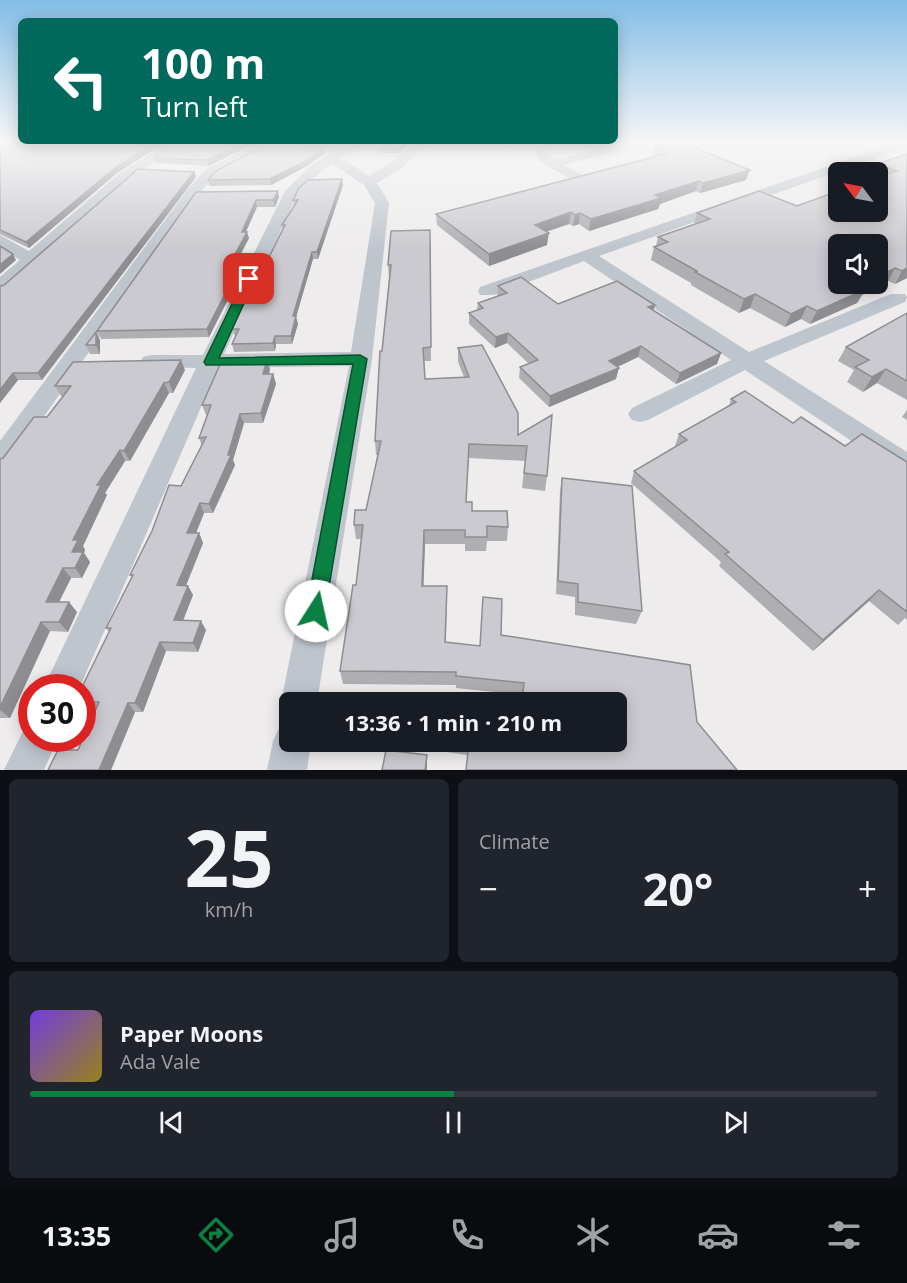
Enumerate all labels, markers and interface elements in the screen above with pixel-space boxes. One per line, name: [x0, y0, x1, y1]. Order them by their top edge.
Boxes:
text: 100 m: [141, 34, 265, 91]
icon: left: [42, 42, 120, 120]
text: Turn left: [141, 88, 248, 125]
north arrow: [828, 162, 888, 222]
map controls: [828, 162, 888, 294]
button: sound: [828, 234, 888, 294]
pin: [223, 253, 274, 304]
icon: arrive: [232, 262, 265, 295]
position arrow: [284, 579, 348, 643]
speed limit sign: 30: [18, 674, 96, 752]
text: 13:36 · 1 min · 210 m: [344, 707, 562, 737]
text: 25: [184, 804, 274, 910]
text: Climate: [479, 828, 550, 855]
text: 20°: [643, 858, 713, 919]
text: −: [479, 866, 498, 911]
text: +: [858, 866, 877, 911]
text: km/h: [205, 896, 253, 923]
text: Paper Moons: [120, 1018, 263, 1048]
text: Ada Vale: [120, 1048, 201, 1075]
icon: previous: [155, 1106, 188, 1139]
icon: pause: [437, 1106, 470, 1139]
icon: next: [719, 1106, 752, 1139]
icon: directions: [195, 1214, 237, 1256]
icon: music: [321, 1214, 363, 1256]
icon: phone: [446, 1214, 488, 1256]
icon: climate: [572, 1214, 614, 1256]
icon: car: [697, 1214, 739, 1256]
icon: filters: [823, 1214, 865, 1256]
text: 13:35: [42, 1217, 111, 1254]

